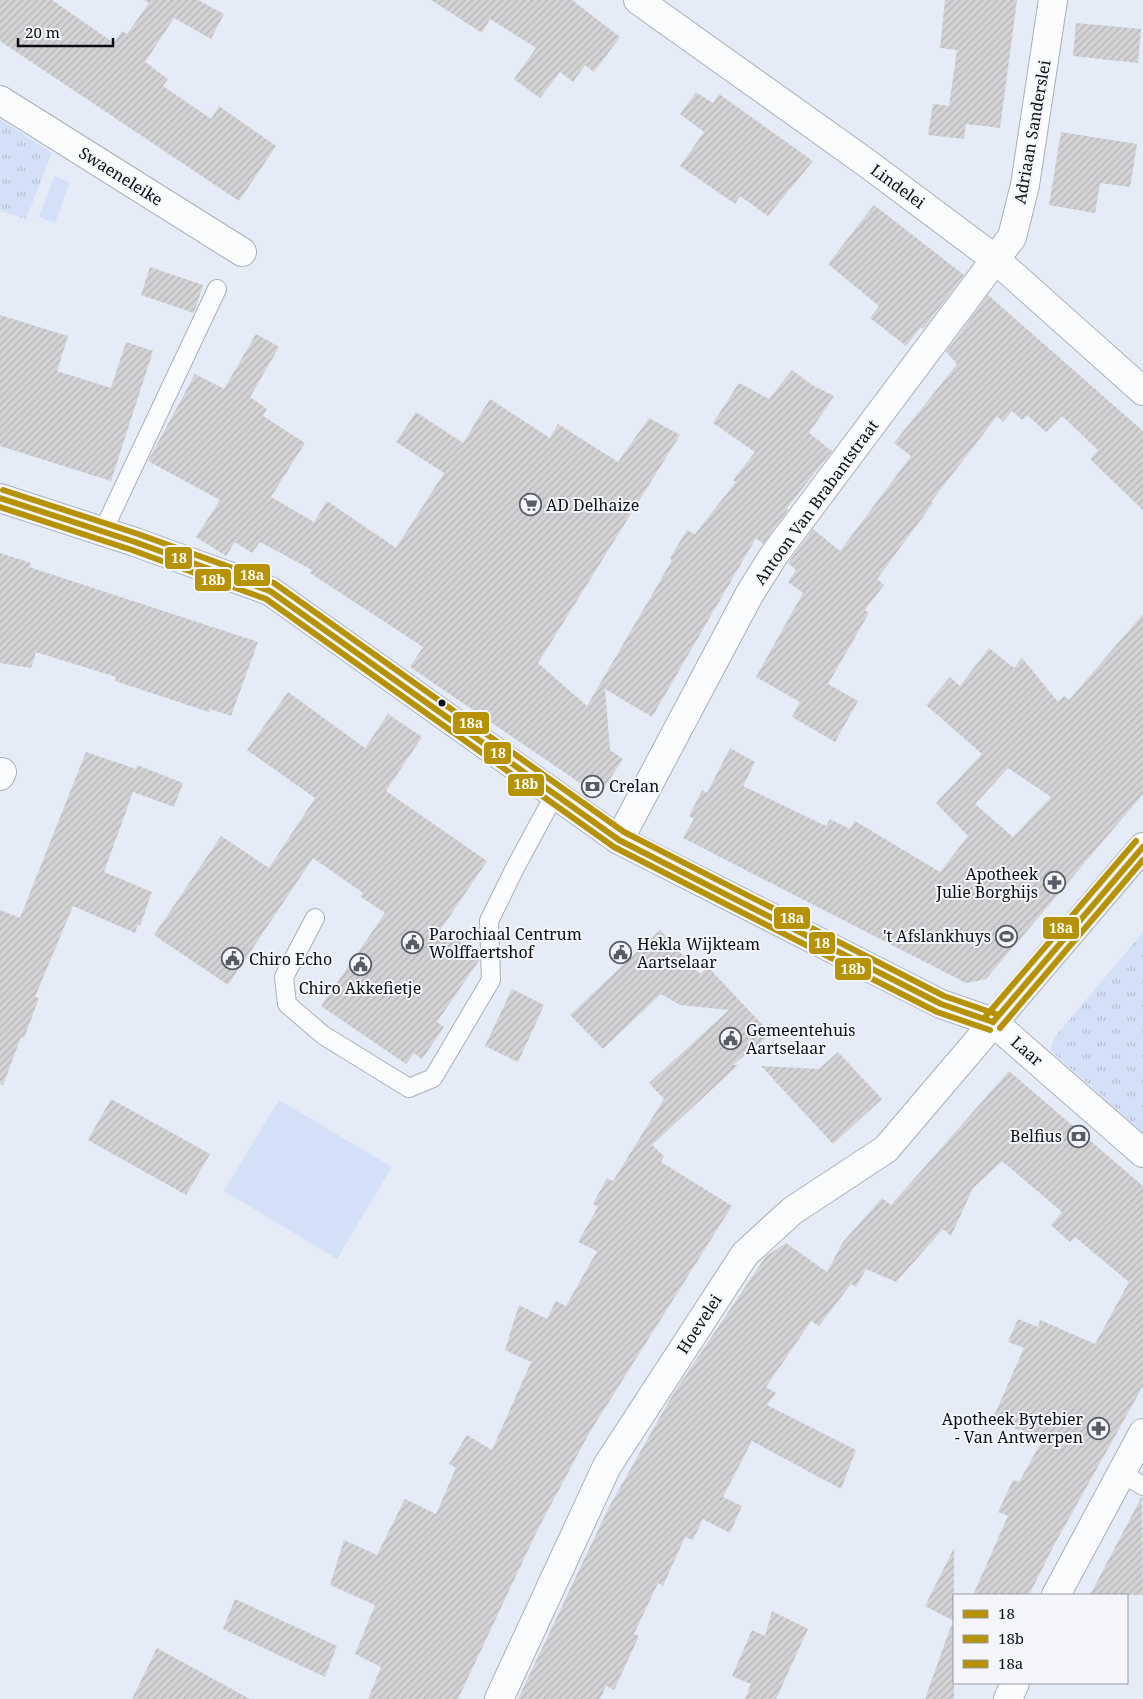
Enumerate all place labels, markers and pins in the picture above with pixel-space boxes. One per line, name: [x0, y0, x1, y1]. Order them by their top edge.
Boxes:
supermarket icon: AD Delhaize: [518, 493, 542, 517]
place label: AD Delhaize: [546, 494, 639, 516]
unlabelled marker: [437, 698, 447, 708]
bank icon: Crelan: [581, 774, 605, 798]
place label: Crelan: [609, 775, 659, 797]
place label: Apotheek Julie Borghijs: [935, 863, 1039, 903]
pharmacy icon: Apotheek Julie Borghijs: [1042, 871, 1066, 895]
place label: Parochiaal Centrum Wolffaertshof: [429, 923, 582, 963]
sports icon: 't Afslankhuys: [995, 924, 1019, 948]
place label: 't Afslankhuys: [883, 925, 991, 947]
public building icon: Parochiaal Centrum Wolffaertshof: [401, 931, 425, 955]
place label: Hekla Wijkteam Aartselaar: [637, 933, 760, 973]
public building icon: Hekla Wijkteam Aartselaar: [609, 941, 633, 965]
public building icon: Chiro Echo: [221, 947, 245, 971]
place label: Chiro Echo: [249, 948, 332, 970]
public building icon: Chiro Akkefietje: [348, 952, 372, 976]
place label: Chiro Akkefietje: [299, 977, 421, 999]
place label: Gemeentehuis Aartselaar: [746, 1019, 855, 1059]
public building icon: Gemeentehuis Aartselaar: [718, 1027, 742, 1051]
bank icon: Belfius: [1066, 1124, 1090, 1148]
place label: Belfius: [1010, 1125, 1062, 1147]
place label: Apotheek Bytebier - Van Antwerpen: [942, 1408, 1083, 1448]
pharmacy icon: Apotheek Bytebier - Van Antwerpen: [1087, 1416, 1111, 1440]

